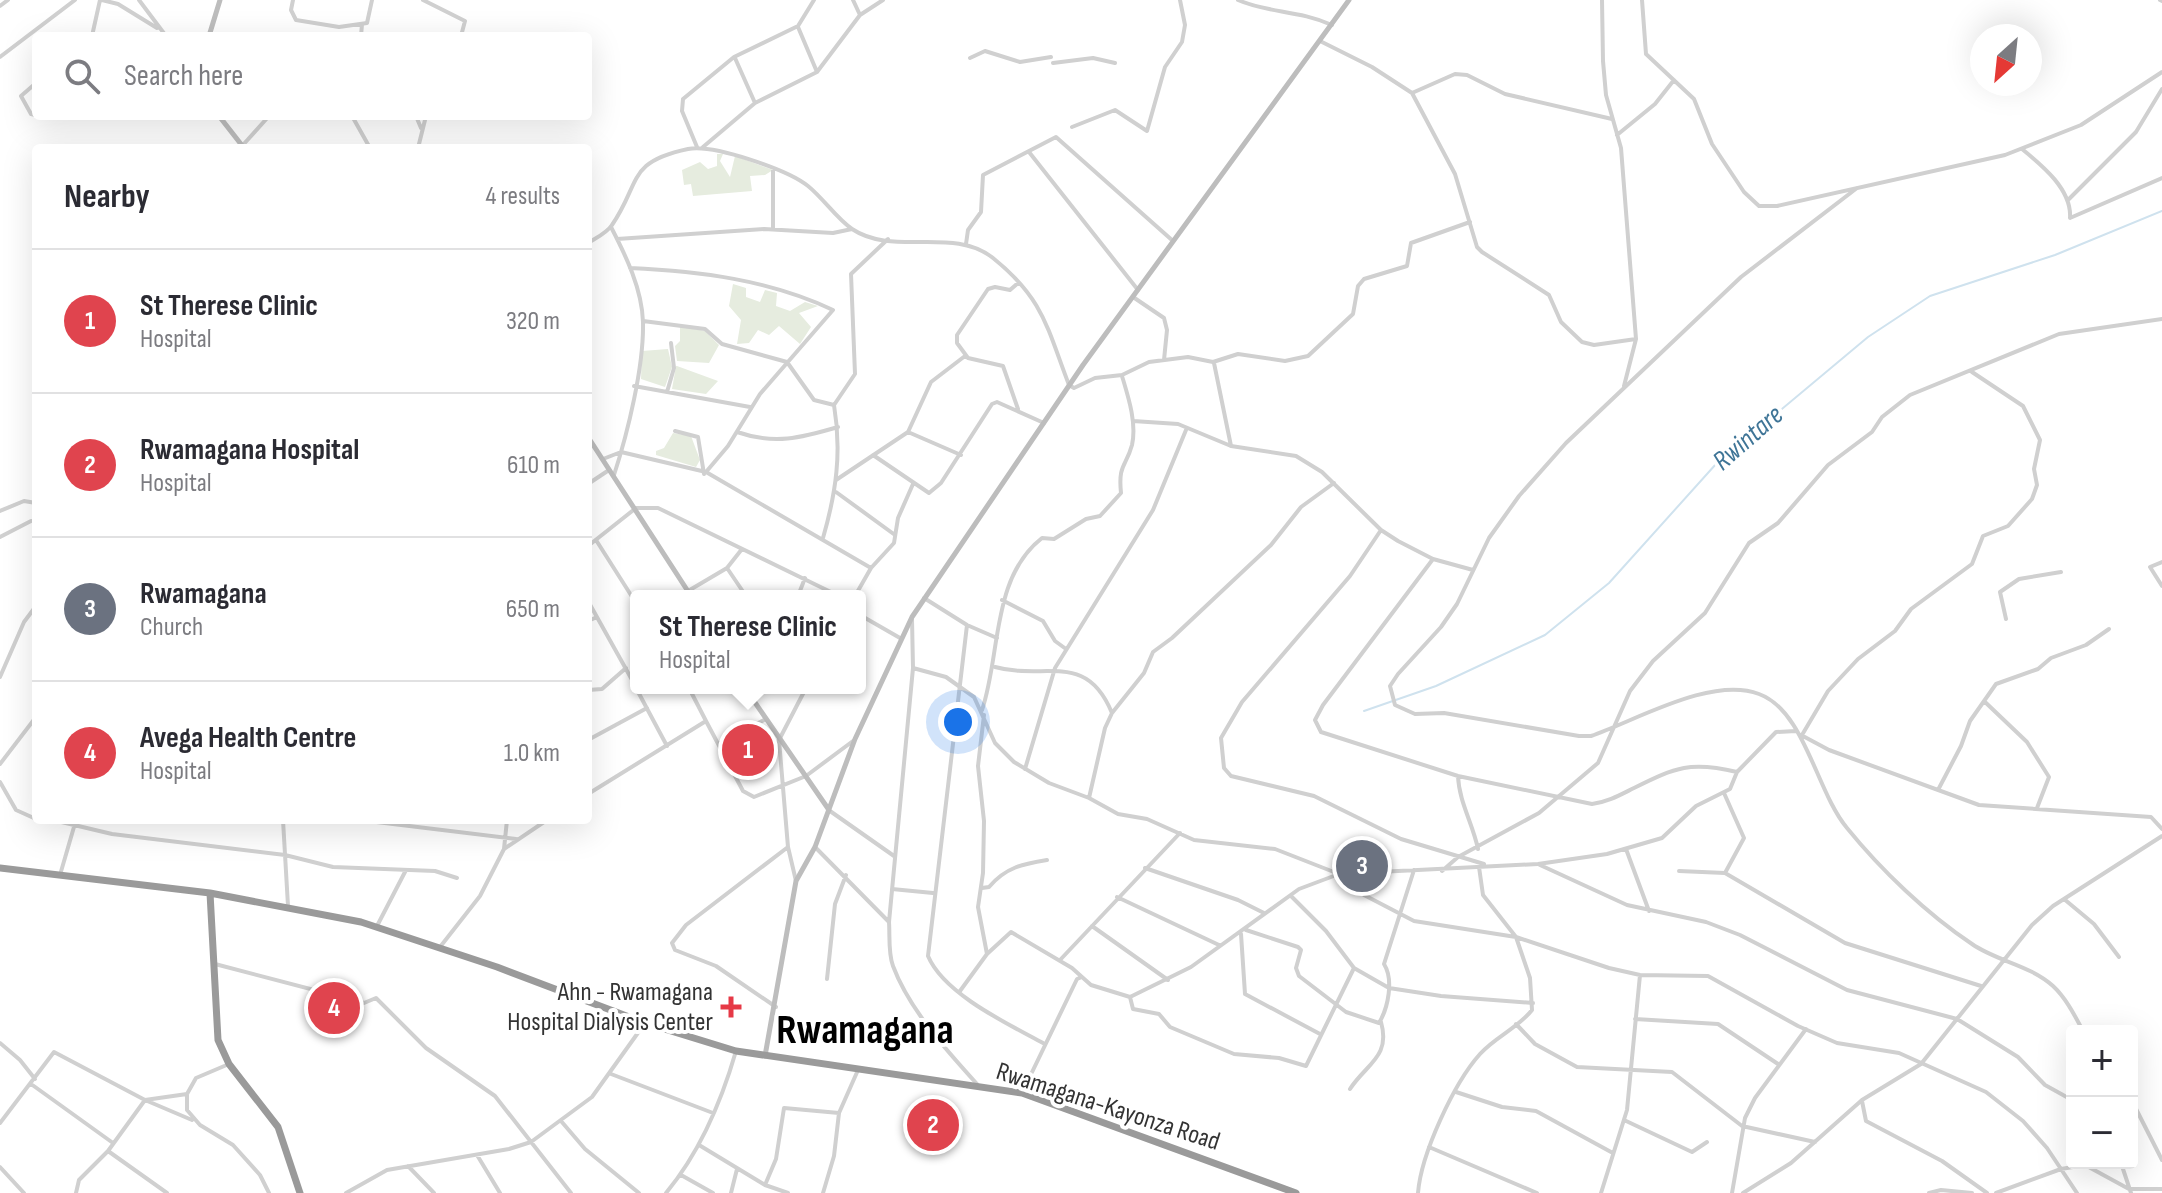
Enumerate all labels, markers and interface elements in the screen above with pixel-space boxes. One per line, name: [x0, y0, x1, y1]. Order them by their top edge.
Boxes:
north arrow: [1970, 24, 2042, 96]
search box: [32, 32, 592, 120]
icon: search: [60, 54, 104, 98]
text: Search here: [124, 58, 243, 94]
text: Nearby: [64, 176, 150, 217]
text: 4 results: [485, 181, 560, 212]
text: St Therese Clinic: [140, 288, 318, 324]
text: 1: [85, 306, 95, 337]
text: 320 m: [506, 306, 560, 337]
text: Hospital: [140, 324, 212, 355]
water label: Rwintare: [1706, 398, 1790, 477]
text: Rwamagana Hospital: [140, 432, 359, 468]
text: 2: [84, 450, 96, 481]
text: 610 m: [507, 450, 560, 481]
text: Hospital: [140, 468, 212, 499]
text: Rwamagana: [140, 576, 267, 612]
popup: [630, 590, 866, 694]
text: 3: [84, 594, 96, 625]
text: 650 m: [506, 594, 560, 625]
text: St Therese Clinic: [659, 609, 837, 645]
text: Church: [140, 612, 203, 643]
text: Hospital: [659, 645, 731, 676]
your location: [938, 702, 978, 742]
text: Avega Health Centre: [140, 720, 356, 756]
pin: 1: [722, 720, 774, 780]
text: 4: [84, 738, 96, 769]
text: 1.0 km: [504, 738, 560, 769]
text: Hospital: [140, 756, 212, 787]
pin: 3: [1336, 836, 1388, 896]
place label: Ahn - Rwamagana Hospital Dialysis Center: [507, 977, 714, 1038]
pin: 4: [308, 978, 360, 1038]
marker: Ahn - Rwamagana Hospital Dialysis Center: [720, 996, 742, 1018]
district label: Rwamagana: [776, 1005, 954, 1056]
map controls: [2066, 1025, 2138, 1169]
button: +: [2066, 1025, 2138, 1097]
street label: Rwamagana-Kayonza Road: [992, 1056, 1224, 1158]
pin: 2: [907, 1095, 959, 1155]
button: −: [2066, 1097, 2138, 1169]

